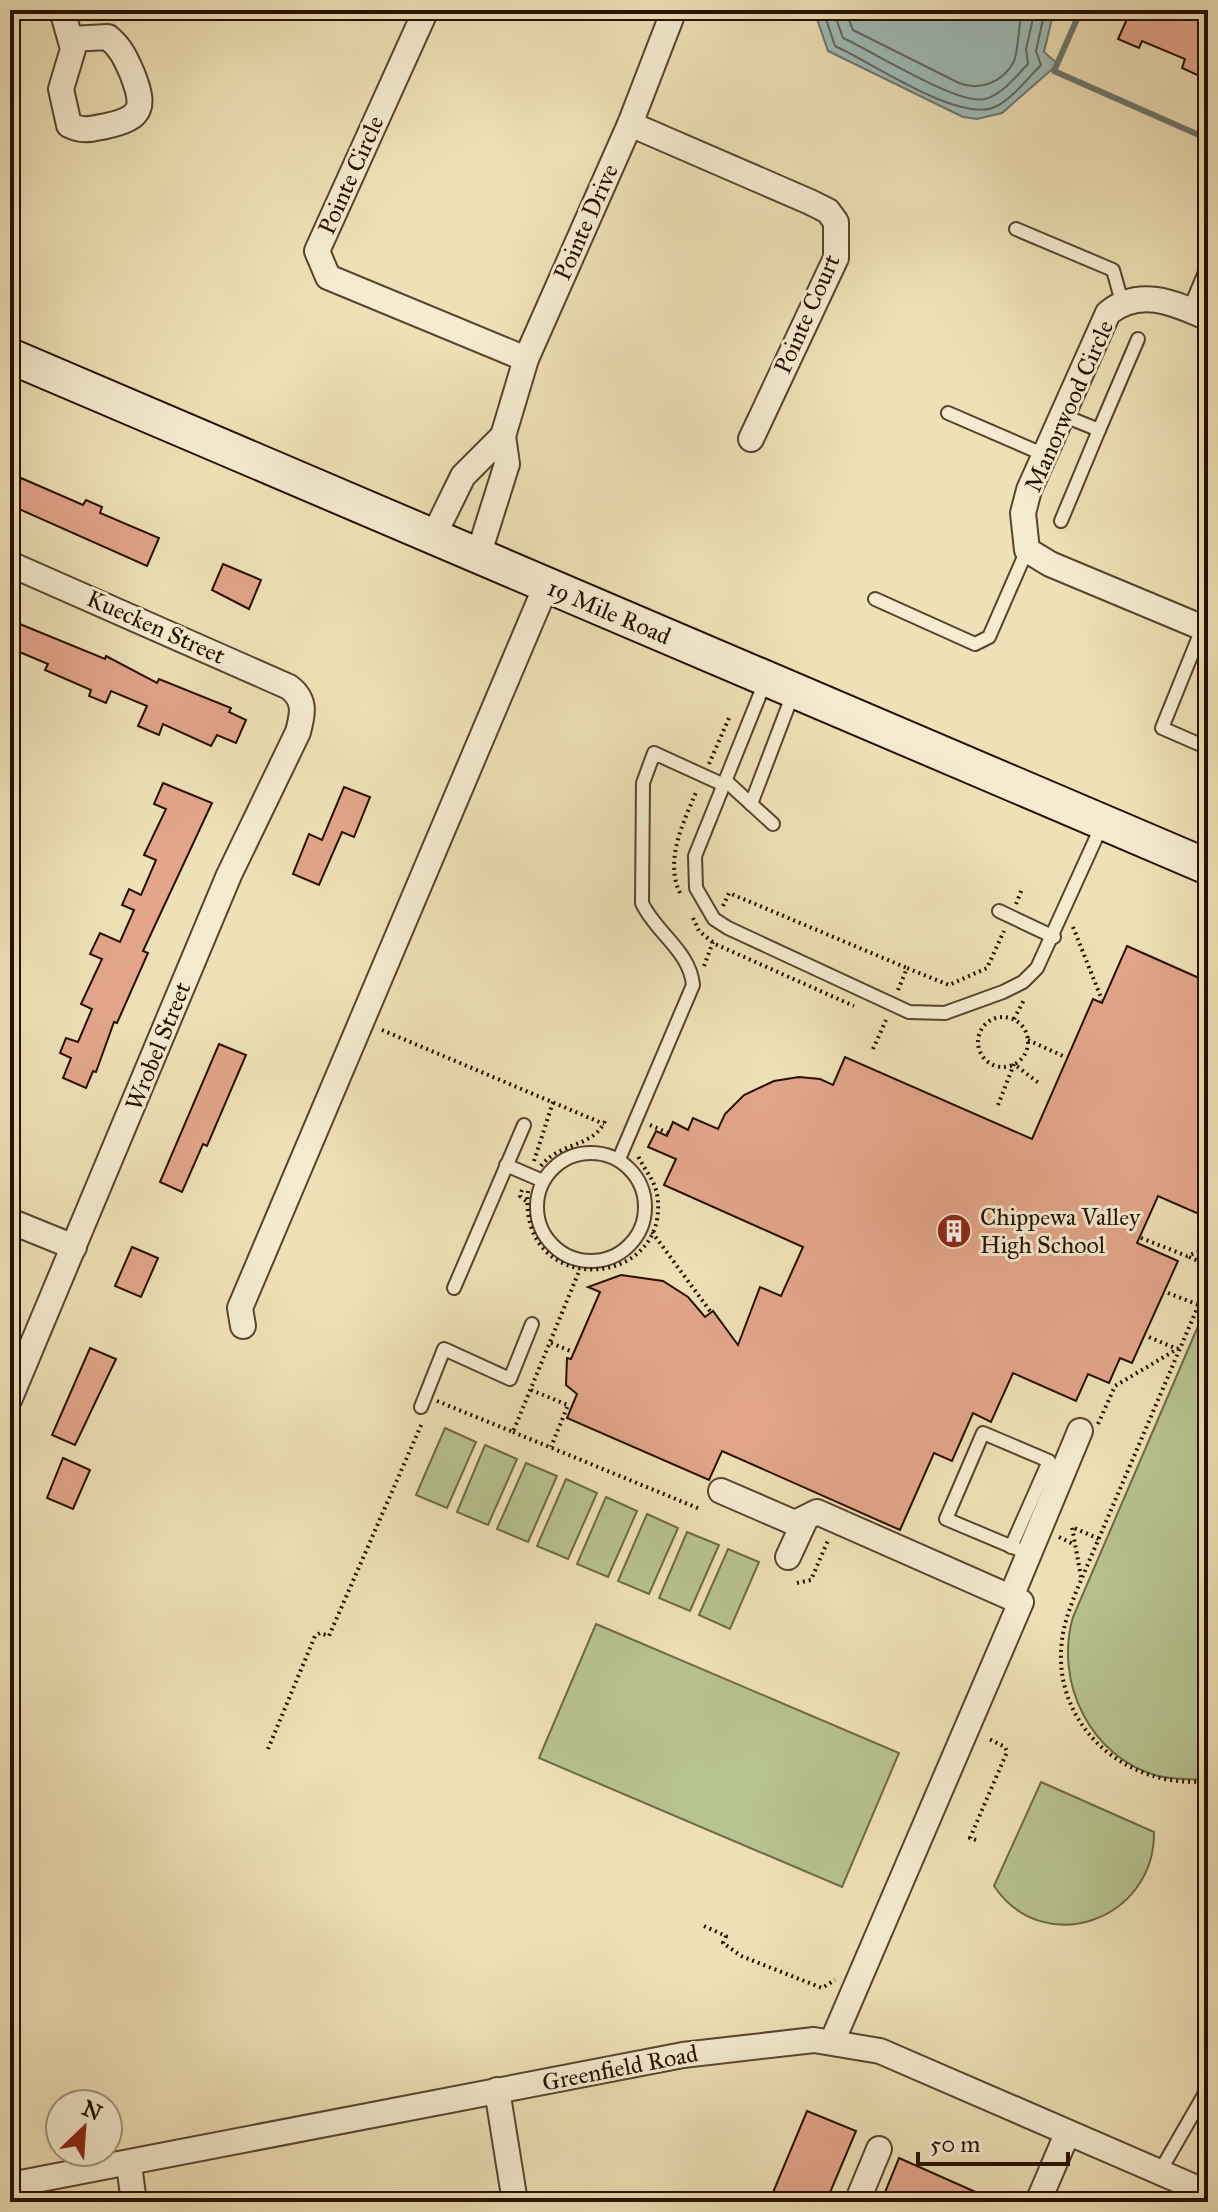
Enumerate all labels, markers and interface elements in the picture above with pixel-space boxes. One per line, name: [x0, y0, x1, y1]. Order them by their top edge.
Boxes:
street label: Pointe Circle: [311, 111, 391, 239]
street label: Pointe Drive: [547, 159, 625, 285]
street label: Pointe Court: [767, 249, 847, 378]
street label: Manorwood Circle: [1018, 315, 1120, 497]
street label: 19 Mile Road: [543, 573, 675, 651]
street label: Kuecken Street: [82, 583, 230, 671]
street label: Wrobel Street: [119, 977, 198, 1115]
place label: Chippewa Valley High School: [980, 1202, 1141, 1260]
building icon: Chippewa Valley High School: [935, 1212, 973, 1250]
street label: Greenfield Road: [540, 2038, 700, 2098]
north arrow: [44, 2088, 124, 2168]
text: N: [78, 2094, 107, 2127]
scale bar: [918, 2116, 1068, 2166]
text: 50 m: [930, 2129, 980, 2159]

